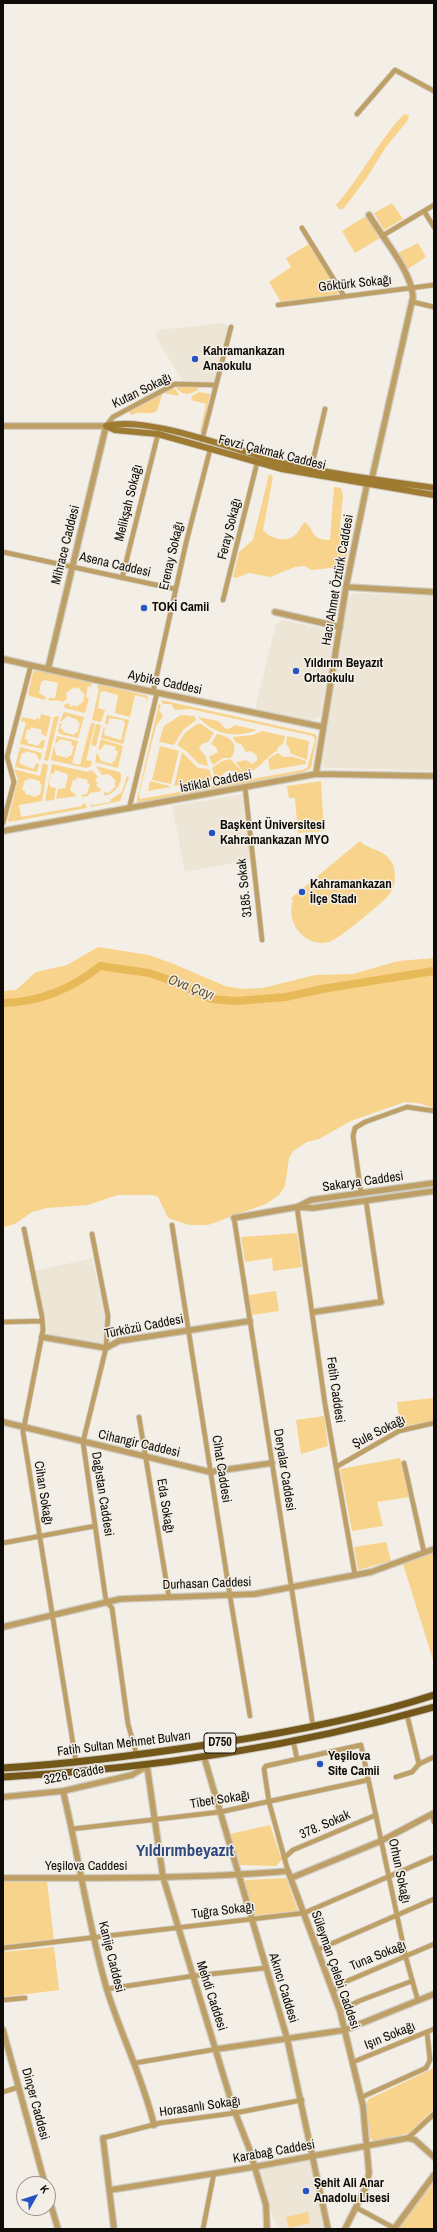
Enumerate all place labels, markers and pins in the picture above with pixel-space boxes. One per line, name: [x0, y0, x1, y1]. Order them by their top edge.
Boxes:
place label: Kahramankazan Anaokulu: [203, 344, 285, 375]
marker: Kahramankazan Anaokulu: [190, 354, 200, 364]
place label: TOKİ Camii: [152, 600, 209, 616]
marker: TOKİ Camii: [139, 603, 149, 613]
place label: Yıldırım Beyazıt Ortaokulu: [304, 656, 383, 687]
marker: Yıldırım Beyazıt Ortaokulu: [291, 666, 301, 676]
place label: Başkent Üniversitesi Kahramankazan MYO: [220, 818, 329, 849]
marker: Başkent Üniversitesi Kahramankazan MYO: [207, 828, 217, 838]
place label: Kahramankazan İlçe Stadı: [310, 877, 392, 908]
marker: Kahramankazan İlçe Stadı: [297, 887, 307, 897]
place label: Yeşilova Site Camii: [328, 1749, 380, 1780]
marker: Yeşilova Site Camii: [315, 1759, 325, 1769]
place label: Şehit Ali Anar Anadolu Lisesi: [314, 2176, 390, 2207]
marker: Şehit Ali Anar Anadolu Lisesi: [301, 2186, 311, 2196]

